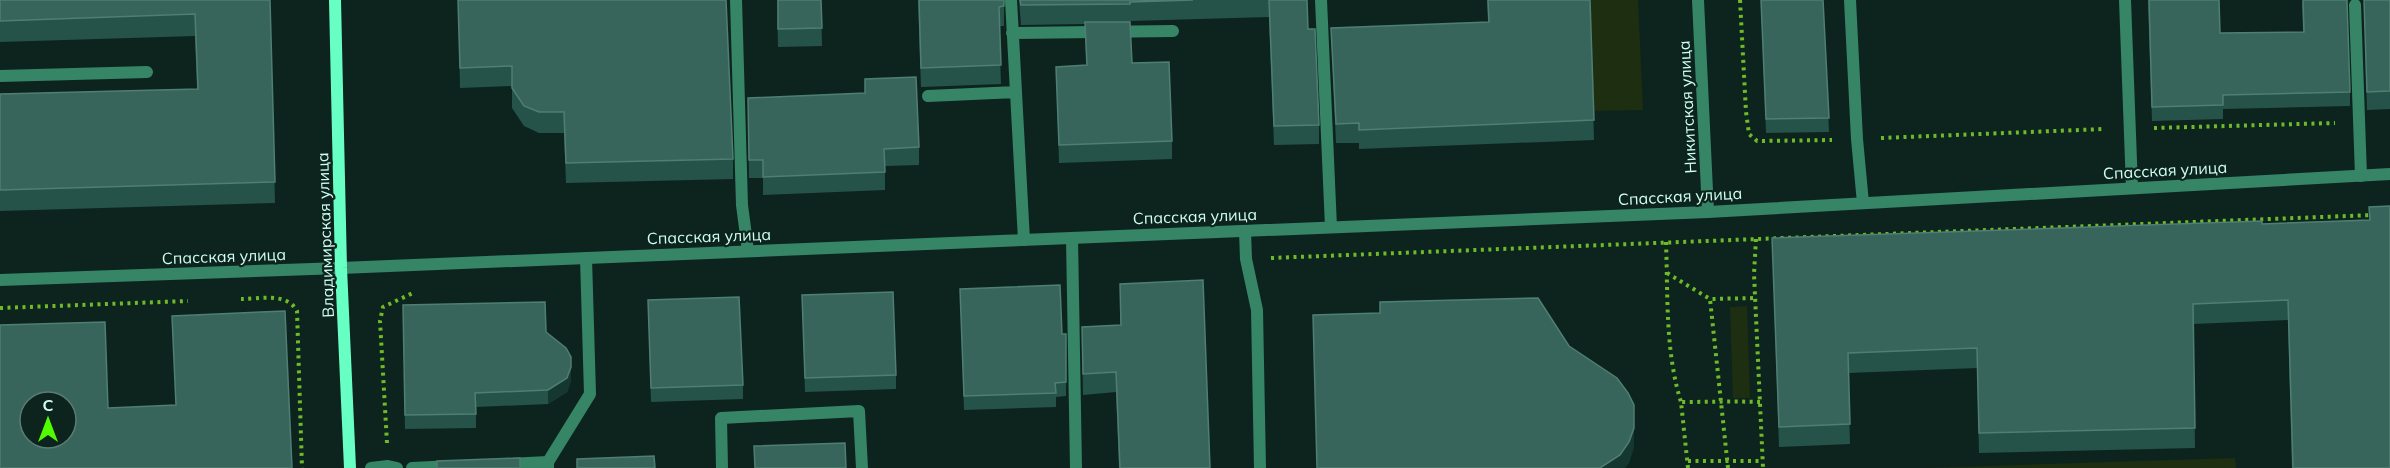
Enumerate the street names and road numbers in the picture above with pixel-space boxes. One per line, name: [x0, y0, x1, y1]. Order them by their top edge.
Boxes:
street label: Никитская улица: [1674, 40, 1700, 174]
street label: Владимирская улица: [312, 152, 338, 318]
street label: Спасская улица: [2102, 157, 2228, 183]
street label: Спасская улица: [1617, 183, 1743, 209]
street label: Спасская улица: [1133, 204, 1257, 228]
street label: Спасская улица: [647, 224, 771, 248]
street label: Спасская улица: [162, 244, 286, 268]

